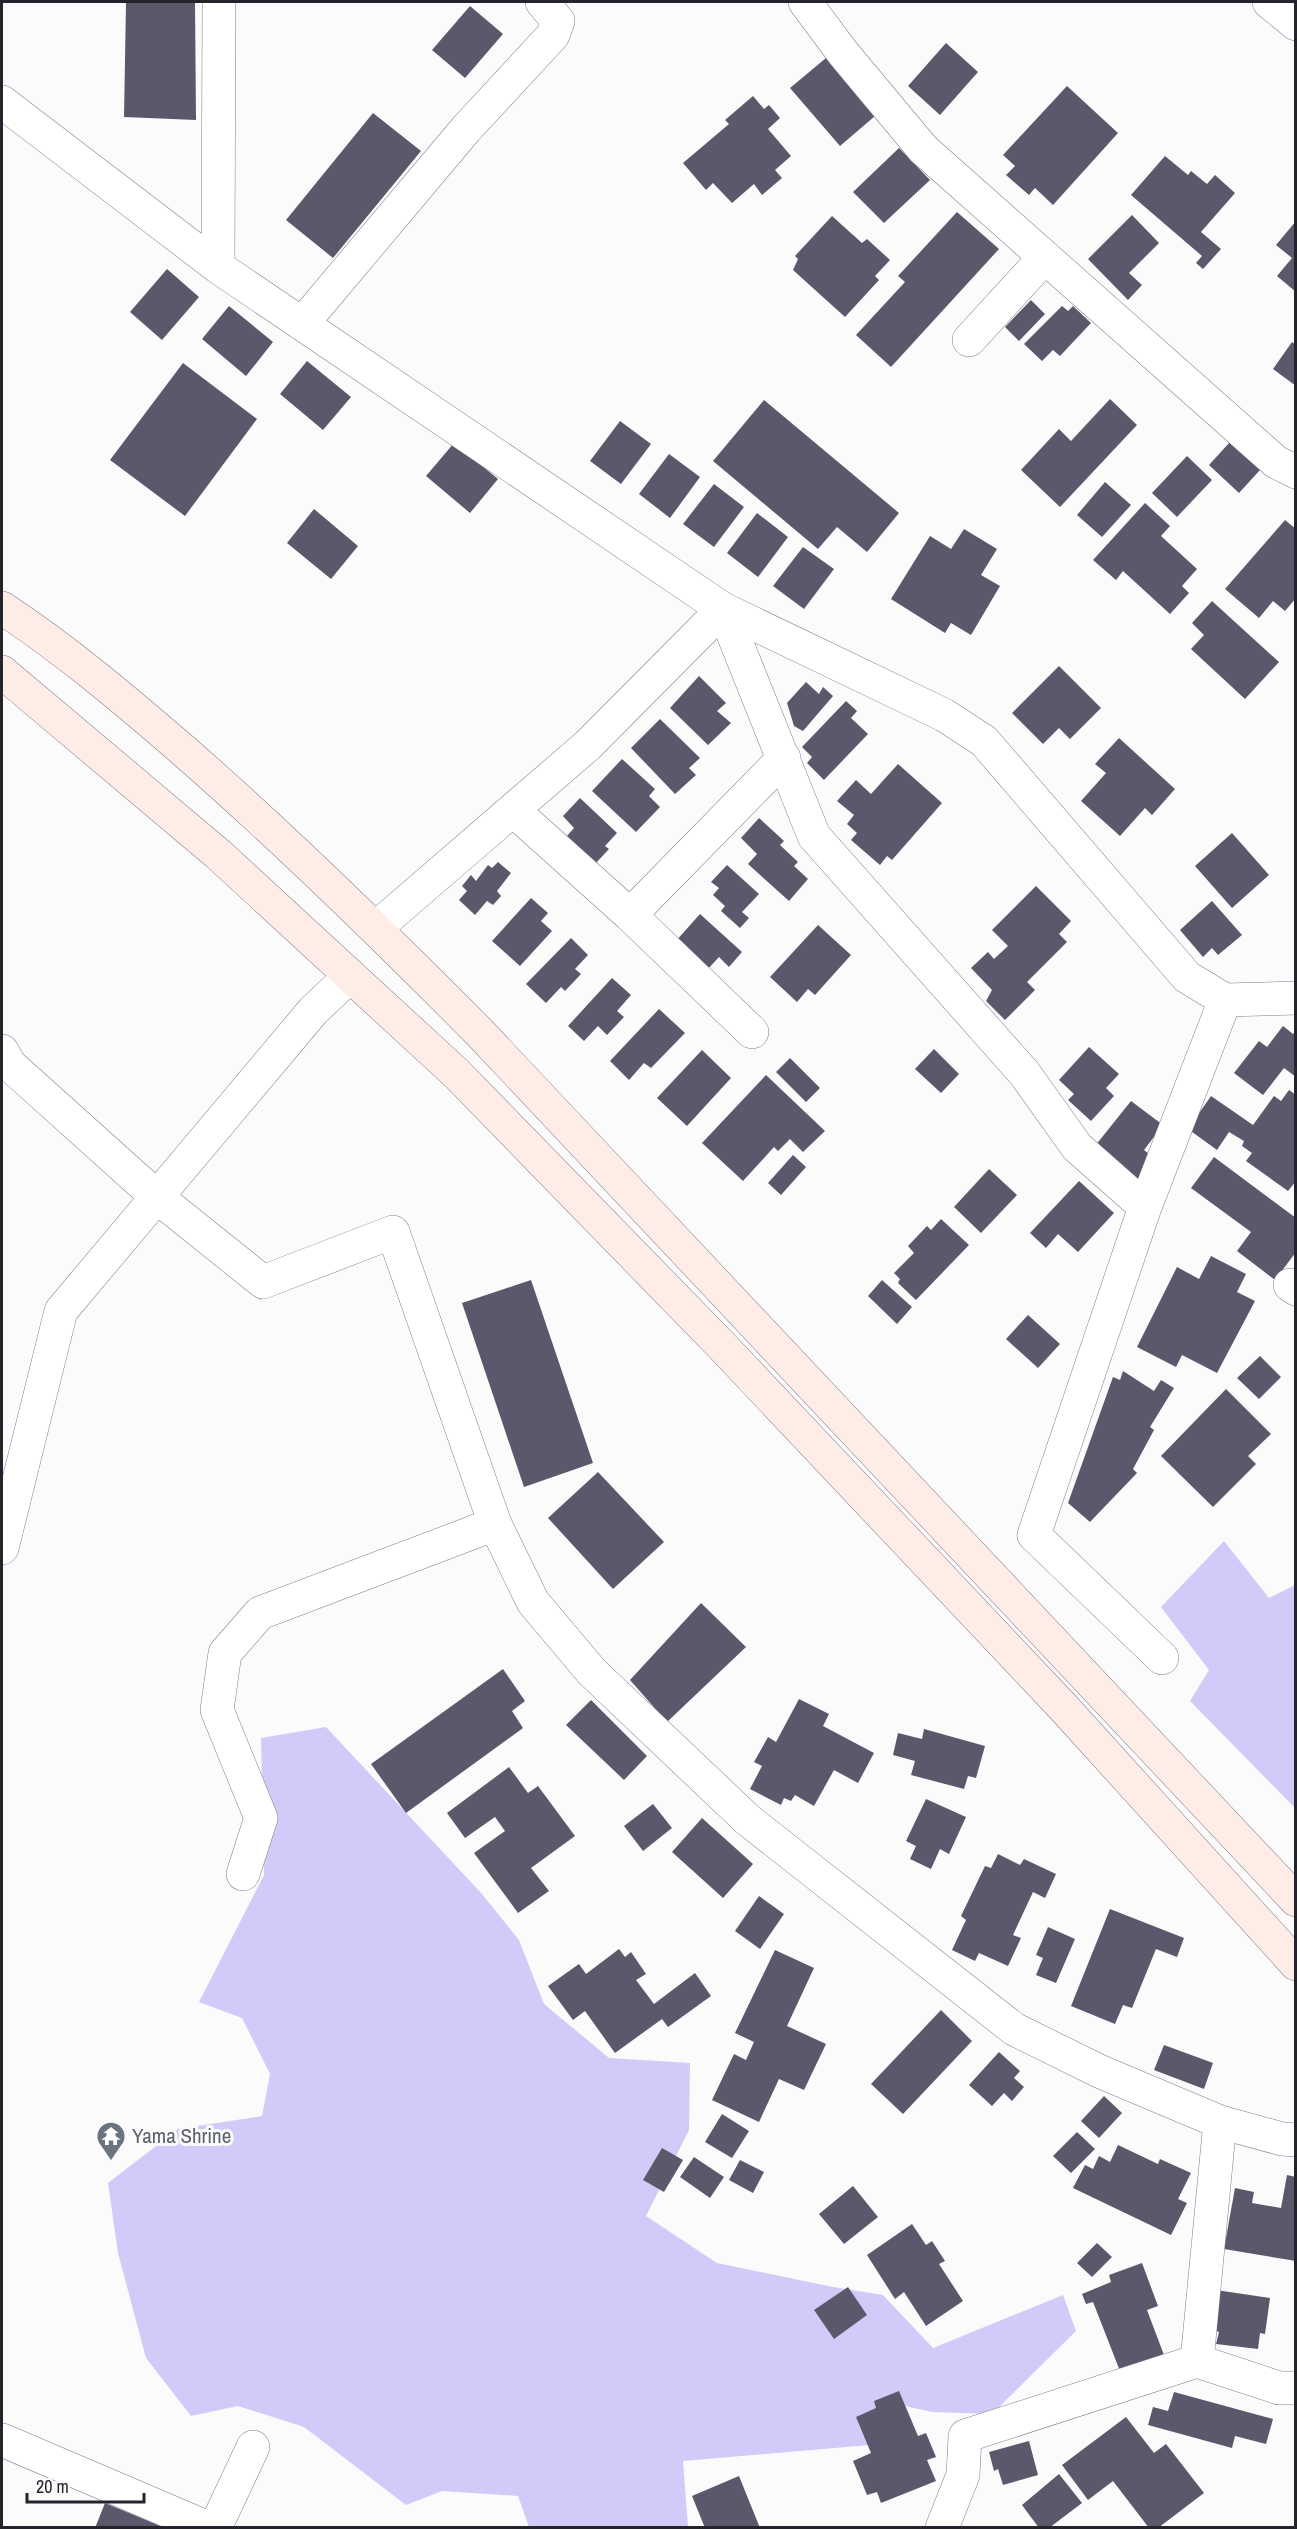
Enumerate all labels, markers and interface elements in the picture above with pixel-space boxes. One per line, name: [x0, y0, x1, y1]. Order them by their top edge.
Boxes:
temple icon: Yama Shrine: [95, 2120, 127, 2162]
place label: Yama Shrine: [132, 2121, 231, 2150]
scale bar: [27, 2466, 144, 2504]
text: 20 m: [36, 2474, 69, 2499]

